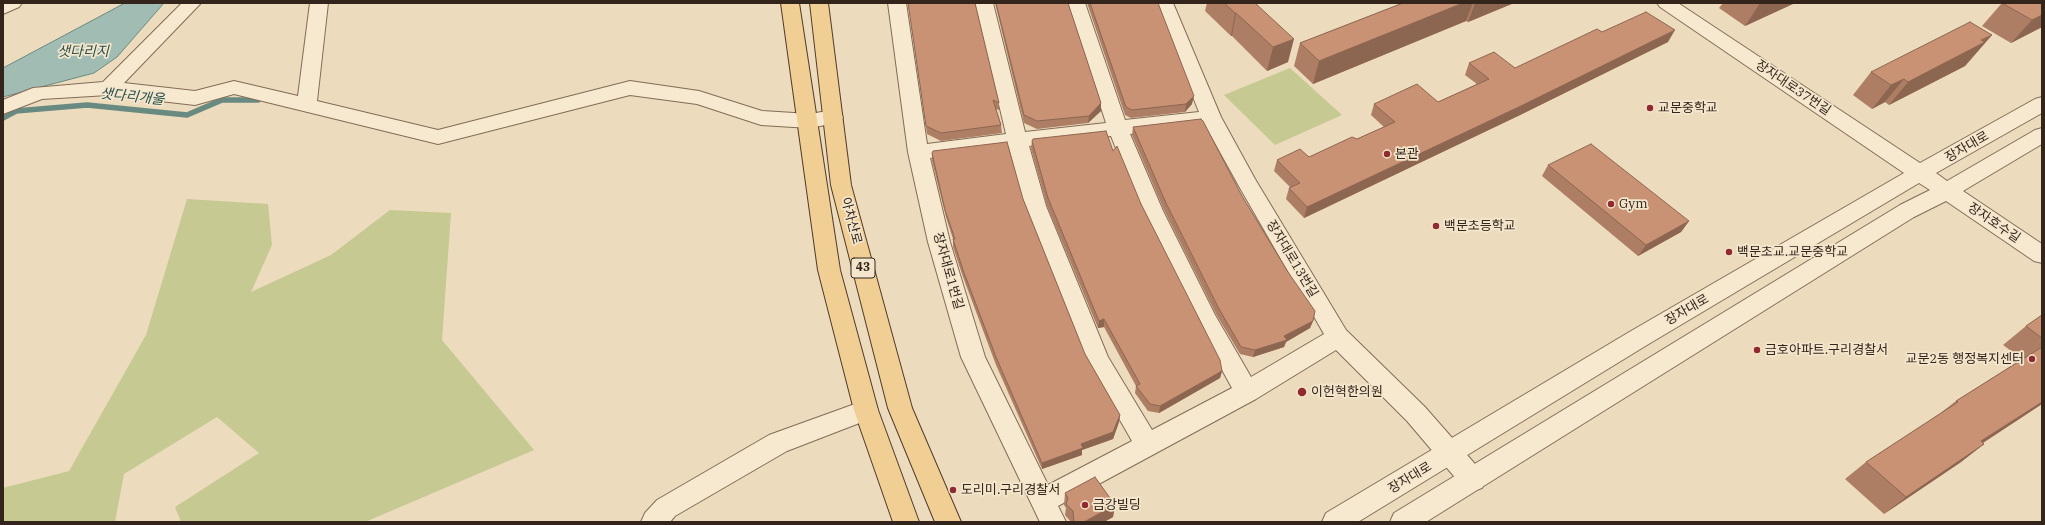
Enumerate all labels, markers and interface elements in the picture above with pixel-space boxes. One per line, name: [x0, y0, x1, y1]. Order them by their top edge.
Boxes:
water label: 샛다리지: [57, 44, 109, 60]
street label: 장자대로37번길: [1752, 57, 1834, 119]
water label: 샛다리개울: [99, 85, 165, 109]
place label: 교문중학교: [1658, 100, 1718, 116]
marker: 교문중학교: [1645, 103, 1655, 113]
street label: 장자대로: [1942, 128, 1992, 166]
place label: 본관: [1395, 146, 1419, 162]
marker: 본관: [1382, 149, 1392, 159]
street label: 아차산로: [837, 196, 865, 246]
place label: Gym: [1619, 196, 1648, 212]
marker: Gym: [1606, 199, 1616, 209]
street label: 장자호수길: [1965, 200, 2023, 246]
street label: 장자대로13번길: [1263, 218, 1321, 300]
place label: 백문초등학교: [1444, 218, 1516, 234]
marker: 백문초등학교: [1431, 221, 1441, 231]
street label: 장자대로1번길: [930, 231, 966, 311]
place label: 백문초교.교문중학교: [1737, 244, 1848, 260]
marker: 백문초교.교문중학교: [1724, 247, 1734, 257]
road number: 43: [851, 258, 875, 278]
street label: 장자대로: [1662, 291, 1712, 329]
place label: 금호아파트.구리경찰서: [1765, 342, 1888, 358]
marker: 금호아파트.구리경찰서: [1752, 345, 1762, 355]
place label: 교문2동 행정복지센터: [1906, 351, 2024, 367]
marker: 교문2동 행정복지센터: [2027, 354, 2037, 364]
place label: 이헌혁한의원: [1311, 384, 1383, 400]
marker: 이헌혁한의원: [1296, 386, 1308, 398]
street label: 장자대로: [1385, 459, 1435, 497]
place label: 도리미.구리경찰서: [961, 482, 1060, 498]
marker: 도리미.구리경찰서: [948, 485, 958, 495]
place label: 금강빌딩: [1093, 497, 1141, 513]
marker: 금강빌딩: [1080, 500, 1090, 510]

